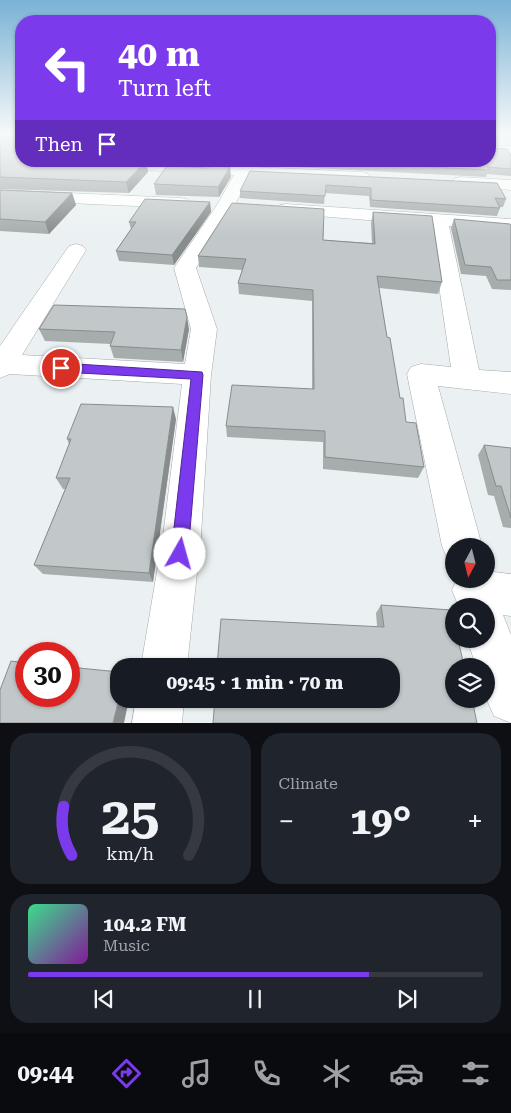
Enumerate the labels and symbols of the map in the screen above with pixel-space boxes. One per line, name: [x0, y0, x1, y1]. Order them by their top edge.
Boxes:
pin: [40, 347, 82, 389]
position arrow: [153, 527, 205, 579]
north arrow: [445, 538, 495, 588]
speed limit sign: 30: [15, 642, 80, 707]

